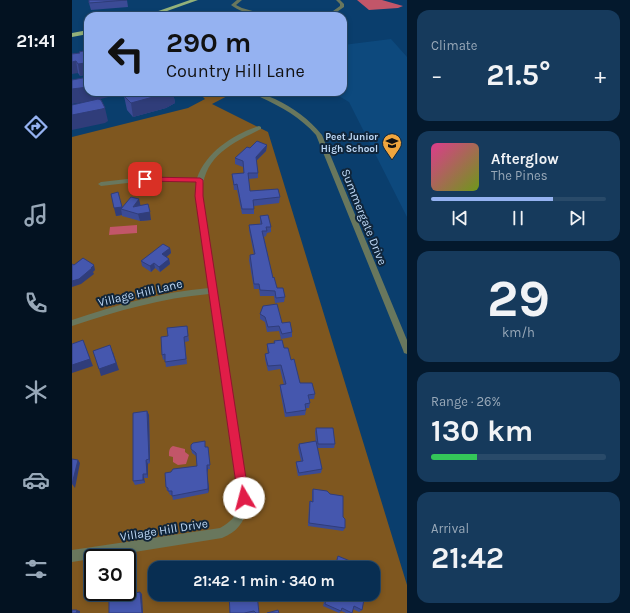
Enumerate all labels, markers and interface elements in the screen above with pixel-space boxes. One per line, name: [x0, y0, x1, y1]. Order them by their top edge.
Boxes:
text: 290 m: [166, 26, 251, 59]
icon: left: [100, 28, 152, 80]
text: 21:41: [16, 30, 56, 52]
text: Climate: [431, 38, 477, 53]
text: 21.5°: [486, 57, 551, 93]
text: Country Hill Lane: [166, 60, 305, 82]
text: −: [431, 63, 443, 89]
text: +: [594, 63, 606, 89]
icon: directions: [22, 113, 50, 141]
place label: Peet Junior High School: [321, 131, 378, 155]
school or university icon: Peet Junior High School: [381, 132, 403, 160]
text: Afterglow: [491, 150, 559, 168]
pin: [128, 162, 162, 196]
street label: Summergate Drive: [338, 167, 390, 267]
icon: arrive: [134, 168, 156, 190]
text: The Pines: [491, 168, 548, 183]
icon: music: [22, 201, 50, 229]
icon: previous: [449, 207, 471, 229]
icon: pause: [507, 207, 529, 229]
icon: next: [566, 207, 588, 229]
text: 29: [487, 268, 550, 329]
street label: Village Hill Lane: [96, 276, 184, 310]
icon: phone: [22, 289, 50, 317]
text: km/h: [502, 325, 535, 340]
icon: climate: [22, 378, 50, 406]
text: Range · 26%: [431, 394, 501, 409]
text: 130 km: [431, 413, 533, 449]
icon: car: [22, 466, 50, 494]
position arrow: [223, 477, 265, 519]
street label: Village Hill Drive: [119, 516, 209, 544]
text: Arrival: [431, 521, 469, 536]
text: 21:42: [431, 540, 504, 576]
speed limit sign: 30: [84, 549, 136, 601]
icon: filters: [22, 555, 50, 583]
text: 21:42 · 1 min · 340 m: [193, 572, 335, 590]

